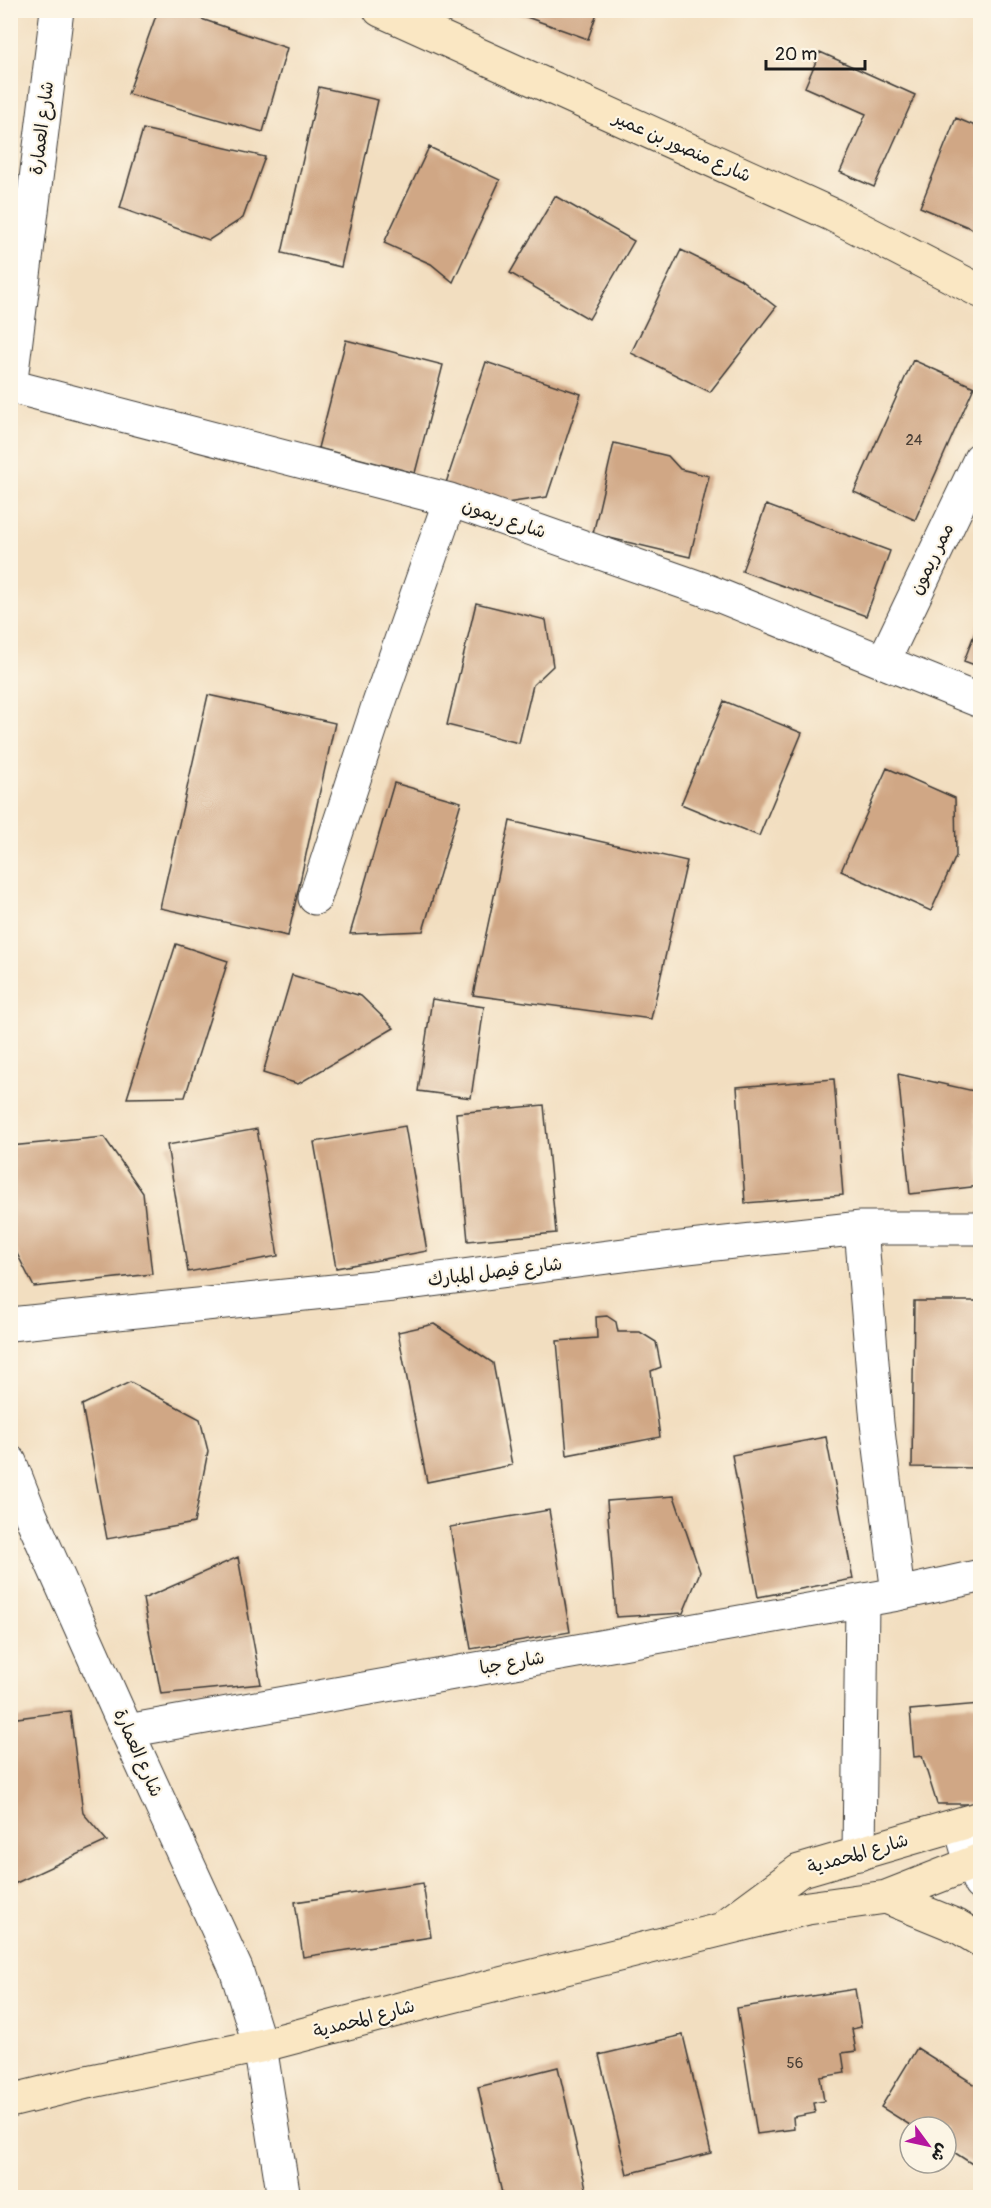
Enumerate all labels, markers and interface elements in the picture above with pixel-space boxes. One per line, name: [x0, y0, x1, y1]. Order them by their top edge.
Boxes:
scale bar: [766, 33, 865, 71]
text: 20 m: [775, 43, 817, 66]
street label: شارع العمارة: [25, 80, 59, 176]
street label: شارع منصور بن عمير: [608, 105, 755, 188]
house number: 24: [905, 431, 923, 450]
street label: شارع ريمون: [459, 494, 549, 544]
street label: ممر ريمون: [905, 519, 959, 599]
street label: شارع فيصل المبارك: [426, 1252, 564, 1292]
street label: شارع جبا: [478, 1646, 546, 1680]
street label: شارع العمارة: [108, 1705, 168, 1801]
street label: شارع المحمدية: [805, 1829, 911, 1879]
street label: شارع المحمدية: [311, 1994, 417, 2044]
house number: 56: [787, 2054, 803, 2073]
north arrow: [898, 2115, 958, 2175]
text: ش: [927, 2140, 953, 2165]

